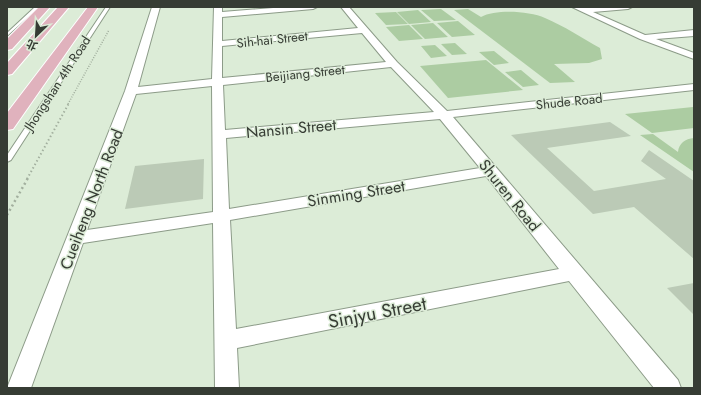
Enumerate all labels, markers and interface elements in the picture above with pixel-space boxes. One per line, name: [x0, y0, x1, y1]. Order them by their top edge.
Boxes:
north arrow: [16, 16, 56, 56]
street label: Sih-hai Street: [236, 26, 309, 53]
street label: Jhongshan 4th Road: [18, 32, 95, 136]
text: 北: [23, 35, 40, 55]
street label: Beijiang Street: [265, 60, 346, 87]
street label: Shude Road: [535, 89, 603, 114]
street label: Nansin Street: [245, 113, 337, 144]
street label: Cueiheng North Road: [54, 126, 129, 273]
street label: Shuren Road: [473, 154, 546, 236]
street label: Sinming Street: [306, 174, 407, 213]
street label: Sinjyu Street: [326, 290, 429, 335]

